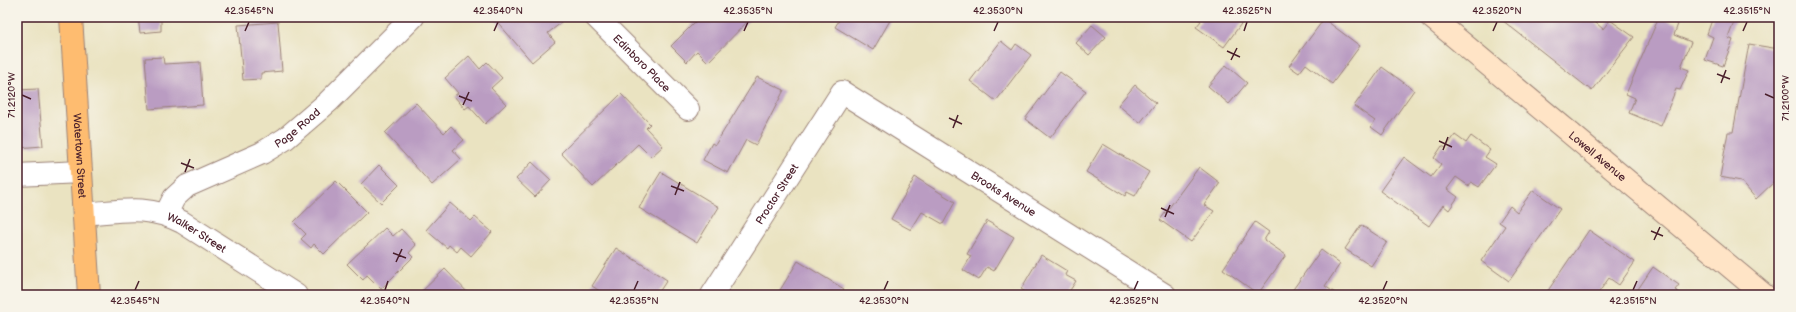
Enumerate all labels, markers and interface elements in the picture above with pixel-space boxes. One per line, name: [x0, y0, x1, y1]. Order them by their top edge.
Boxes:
text: 42.3545°N: [224, 5, 274, 17]
text: 42.3540°N: [473, 5, 523, 17]
text: 42.3535°N: [723, 5, 773, 17]
text: 42.3530°N: [973, 5, 1023, 17]
text: 42.3525°N: [1222, 5, 1272, 17]
text: 42.3520°N: [1472, 5, 1522, 17]
text: 42.3515°N: [1723, 5, 1771, 17]
street label: Edinboro Place: [611, 32, 674, 95]
text: 71.2120°W: [6, 72, 18, 118]
text: 71.2100°W: [1780, 75, 1792, 121]
street label: Page Road: [272, 105, 323, 150]
street label: Watertown Street: [71, 113, 89, 199]
street label: Lowell Avenue: [1566, 128, 1629, 184]
street label: Proctor Street: [753, 161, 801, 227]
street label: Brooks Avenue: [969, 168, 1039, 219]
street label: Walker Street: [165, 210, 229, 255]
text: 42.3545°N: [110, 295, 160, 307]
text: 42.3540°N: [360, 295, 410, 307]
text: 42.3535°N: [609, 295, 659, 307]
text: 42.3530°N: [859, 295, 909, 307]
text: 42.3525°N: [1109, 295, 1159, 307]
text: 42.3520°N: [1358, 295, 1408, 307]
text: 42.3515°N: [1609, 295, 1657, 307]

